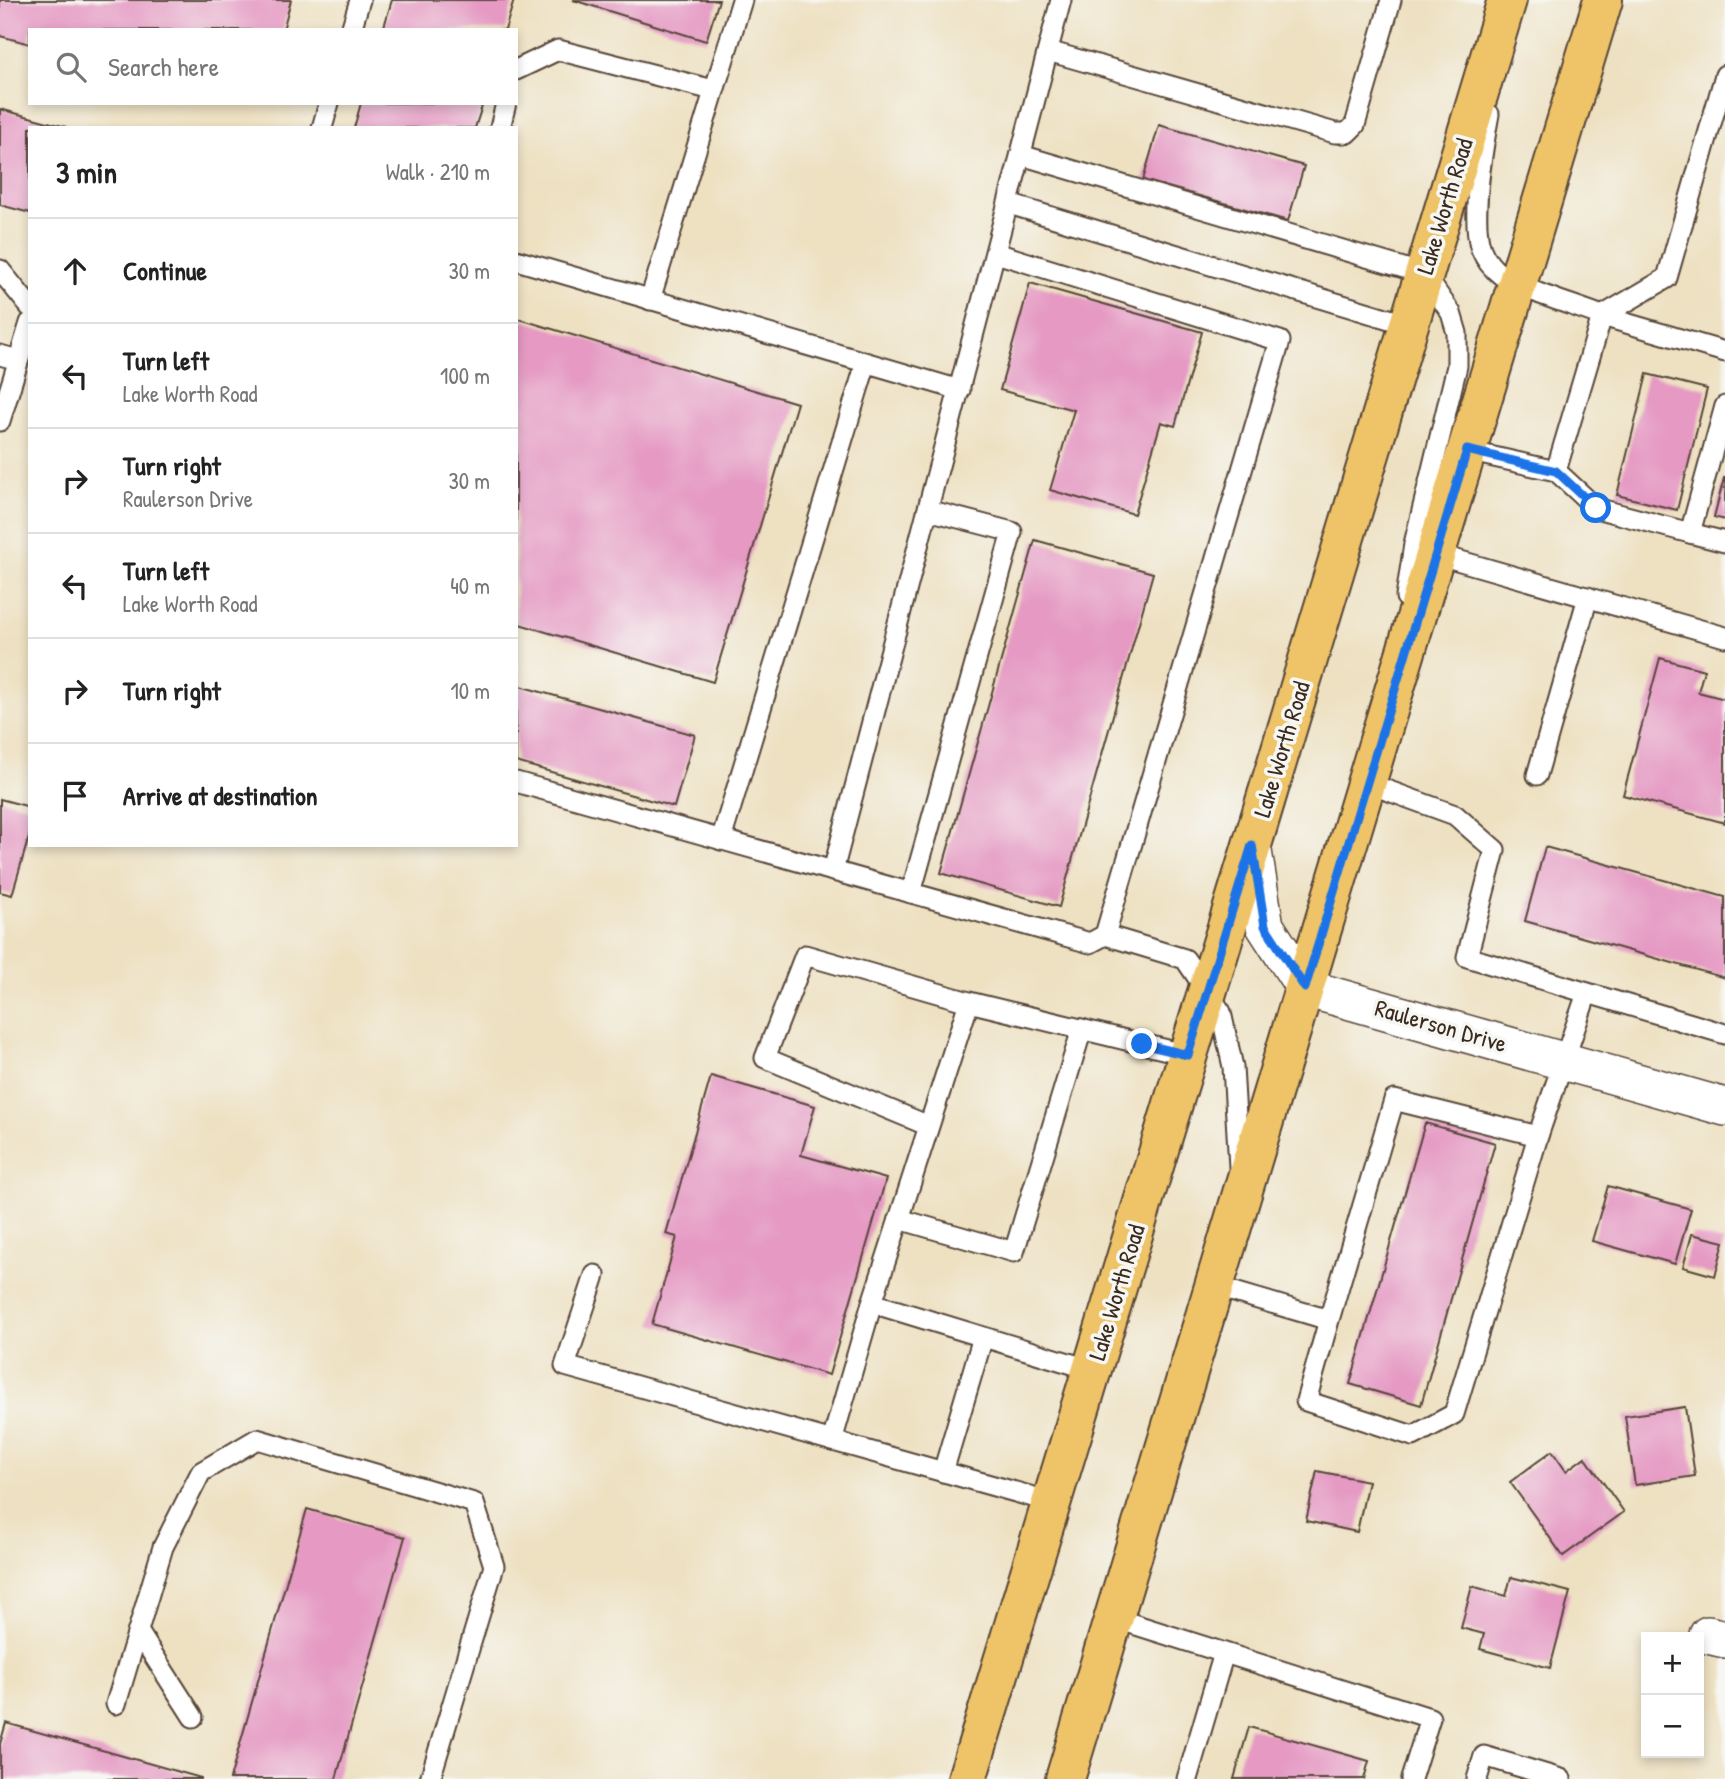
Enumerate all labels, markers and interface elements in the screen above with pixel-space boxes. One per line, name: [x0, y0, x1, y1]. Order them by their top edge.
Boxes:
search box: [28, 28, 518, 105]
icon: search: [52, 48, 90, 86]
text: Search here: [108, 49, 219, 84]
street label: Lake Worth Road: [1408, 134, 1480, 278]
text: 3 min: [56, 152, 117, 192]
text: Walk · 210 m: [386, 156, 490, 187]
icon: ahead: [56, 252, 94, 290]
text: Continue: [123, 253, 207, 288]
text: 30 m: [448, 255, 490, 286]
text: Turn left: [123, 343, 209, 378]
icon: left: [56, 357, 94, 395]
text: 100 m: [440, 360, 490, 391]
text: Lake Worth Road: [123, 378, 257, 409]
text: Turn right: [123, 448, 221, 483]
icon: right: [56, 462, 94, 500]
text: 30 m: [448, 465, 490, 496]
text: Raulerson Drive: [123, 483, 253, 514]
route start: [1580, 492, 1611, 523]
text: Turn left: [123, 553, 209, 588]
icon: left: [56, 567, 94, 605]
text: 40 m: [450, 570, 490, 601]
text: Lake Worth Road: [123, 588, 257, 619]
icon: right: [56, 672, 94, 710]
text: Turn right: [123, 673, 221, 708]
text: 10 m: [450, 675, 490, 706]
street label: Lake Worth Road: [1245, 677, 1317, 821]
icon: arrive: [56, 777, 94, 815]
text: Arrive at destination: [123, 778, 318, 813]
street label: Raulerson Drive: [1371, 991, 1511, 1059]
route end: [1126, 1028, 1157, 1059]
street label: Lake Worth Road: [1080, 1220, 1152, 1364]
map controls: [1641, 1632, 1704, 1758]
button: +: [1641, 1632, 1704, 1695]
button: −: [1641, 1695, 1704, 1758]

